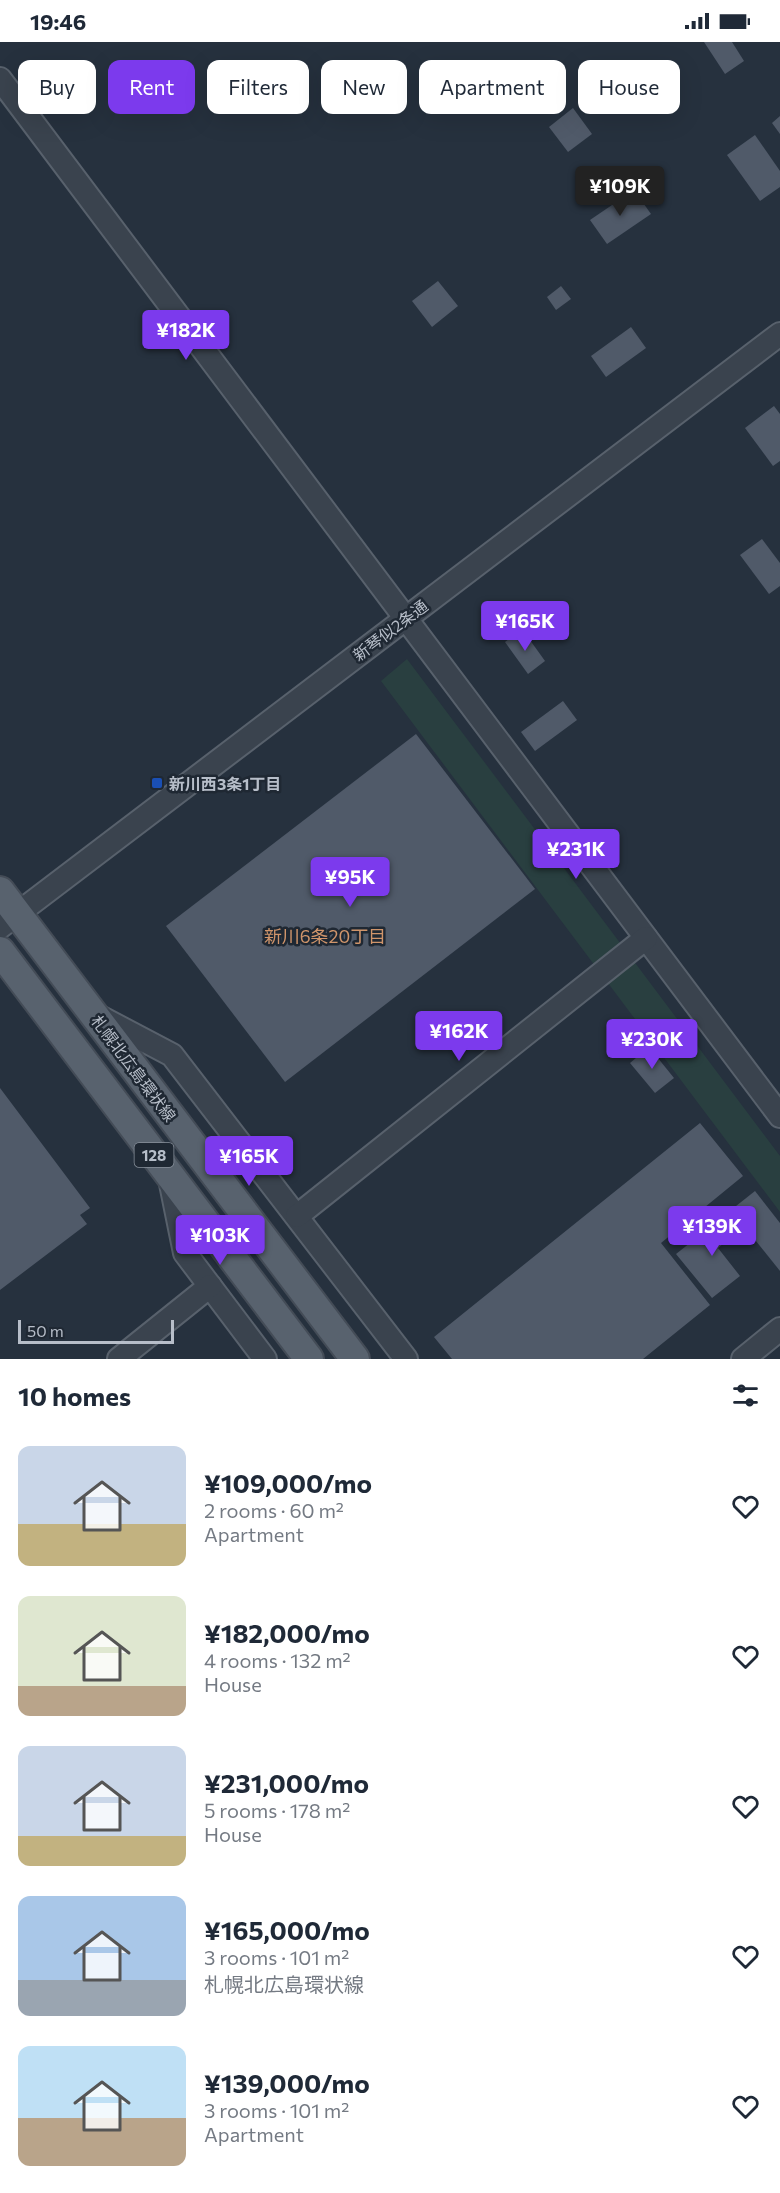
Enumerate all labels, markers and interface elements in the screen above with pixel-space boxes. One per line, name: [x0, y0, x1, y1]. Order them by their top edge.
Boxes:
text: 19:46: [30, 8, 86, 35]
chip: Buy: [18, 60, 96, 114]
chip: Rent: [108, 60, 195, 114]
chip: Filters: [207, 60, 309, 114]
chip: New: [321, 60, 407, 114]
chip: Apartment: [419, 60, 566, 114]
chip: House: [578, 60, 680, 114]
pin: ¥109K: [578, 166, 662, 217]
text: ¥109K: [589, 173, 651, 197]
pin: ¥182K: [144, 310, 228, 361]
text: ¥182K: [156, 317, 216, 341]
street label: 新琴似2条通: [349, 596, 431, 664]
pin: ¥165K: [483, 601, 567, 652]
text: ¥165K: [495, 608, 555, 632]
place label: 新川西3条1丁目: [169, 774, 282, 793]
marker: 新川西3条1丁目: [150, 776, 164, 790]
pin: ¥231K: [534, 829, 618, 880]
text: ¥231K: [547, 836, 605, 860]
pin: ¥95K: [314, 857, 386, 908]
text: ¥95K: [325, 864, 375, 888]
district label: 新川6条20丁目: [264, 925, 386, 947]
street label: 札幌北広島環状線: [88, 1011, 180, 1125]
pin: ¥162K: [417, 1011, 501, 1062]
text: ¥162K: [429, 1018, 489, 1042]
pin: ¥230K: [610, 1019, 694, 1070]
text: ¥230K: [620, 1026, 684, 1050]
pin: ¥165K: [207, 1136, 291, 1187]
road number: 128: [134, 1143, 174, 1167]
text: ¥165K: [219, 1143, 279, 1167]
pin: ¥139K: [670, 1206, 754, 1257]
text: ¥139K: [682, 1213, 742, 1237]
pin: ¥103K: [178, 1215, 262, 1266]
text: ¥103K: [190, 1222, 250, 1246]
scale bar: [18, 1317, 174, 1344]
text: 50 m: [27, 1321, 64, 1340]
icon: filters: [729, 1379, 762, 1412]
text: 10 homes: [18, 1380, 131, 1411]
text: ¥109,000/mo: [204, 1467, 372, 1498]
icon: home: [66, 1470, 138, 1542]
icon: heart: [729, 1490, 762, 1523]
text: 2 rooms · 60 m²: [204, 1498, 344, 1522]
text: Apartment: [204, 1522, 304, 1546]
text: ¥182,000/mo: [204, 1617, 370, 1648]
icon: home: [66, 1620, 138, 1692]
icon: heart: [729, 1640, 762, 1673]
text: 4 rooms · 132 m²: [204, 1648, 351, 1672]
text: House: [204, 1672, 262, 1696]
text: ¥231,000/mo: [204, 1767, 369, 1798]
icon: home: [66, 1770, 138, 1842]
icon: heart: [729, 1790, 762, 1823]
text: 5 rooms · 178 m²: [204, 1798, 350, 1822]
text: House: [204, 1822, 262, 1846]
text: ¥165,000/mo: [204, 1914, 370, 1945]
icon: home: [66, 1920, 138, 1992]
icon: heart: [729, 1940, 762, 1973]
text: 3 rooms · 101 m²: [204, 1945, 349, 1969]
text: 札幌北広島環状線: [204, 1972, 364, 1996]
text: ¥139,000/mo: [204, 2067, 370, 2098]
icon: home: [66, 2070, 138, 2142]
icon: heart: [729, 2090, 762, 2123]
text: 3 rooms · 101 m²: [204, 2098, 349, 2122]
text: Apartment: [204, 2122, 304, 2146]

